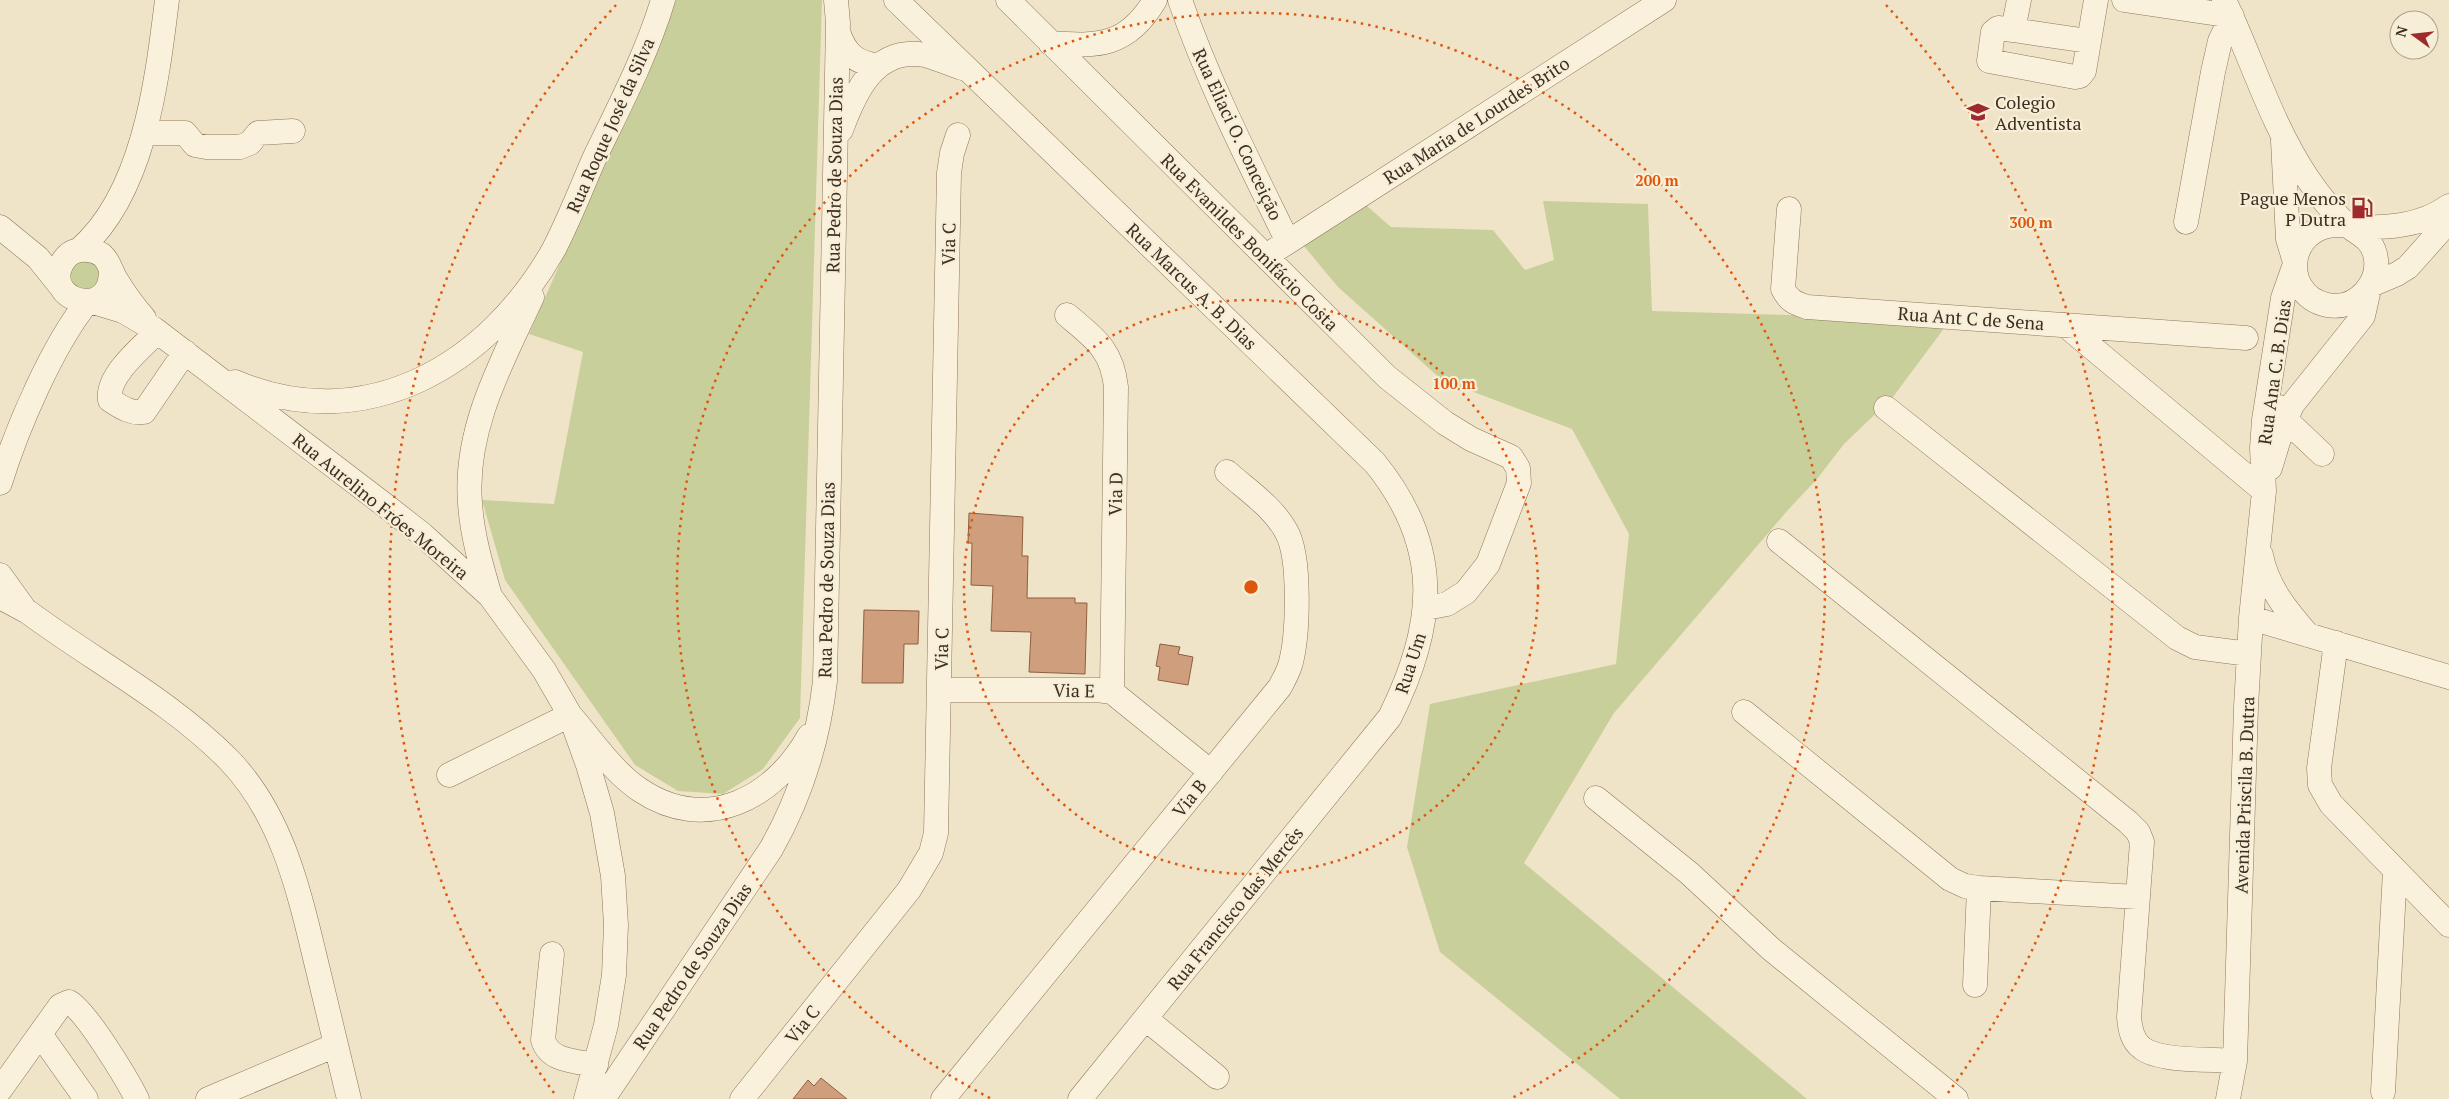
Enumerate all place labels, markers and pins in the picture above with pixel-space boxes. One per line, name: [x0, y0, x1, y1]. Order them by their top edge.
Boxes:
place label: Colegio Adventista: [1995, 90, 2082, 135]
school or university icon: Colegio Adventista: [1965, 99, 1991, 125]
place label: Pague Menos P Dutra: [2240, 186, 2346, 231]
fuel station icon: Pague Menos P Dutra: [2349, 195, 2375, 221]
centre of rings: [1242, 578, 1260, 596]

